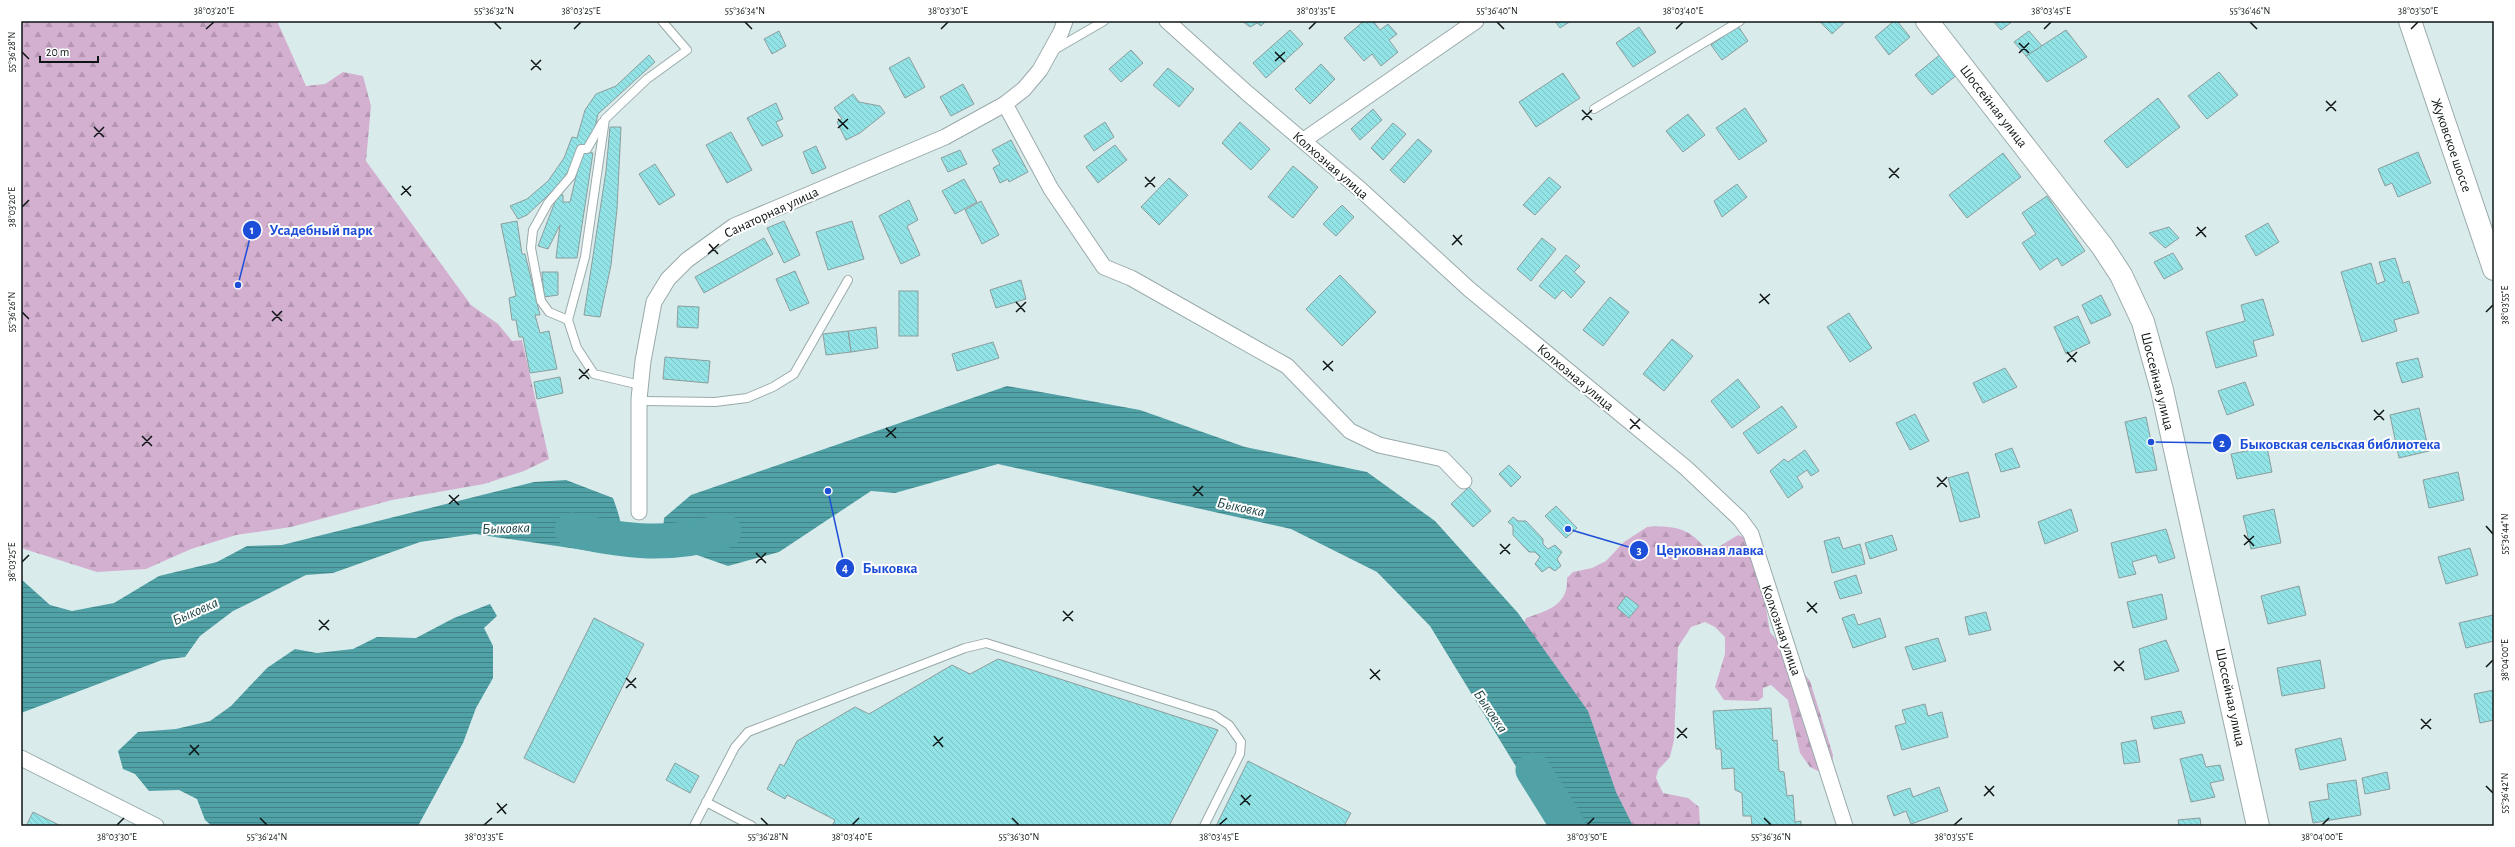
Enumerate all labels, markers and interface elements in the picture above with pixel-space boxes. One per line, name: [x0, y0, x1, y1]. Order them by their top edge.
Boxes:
text: 38°03'20"E: [194, 6, 234, 16]
text: 55°36'32"N: [474, 6, 514, 16]
text: 38°03'25"E: [561, 6, 601, 16]
text: 55°36'34"N: [725, 6, 765, 16]
text: 38°03'30"E: [928, 6, 968, 16]
text: 38°03'35"E: [1297, 6, 1336, 16]
text: 55°36'40"N: [1476, 6, 1518, 16]
text: 38°03'40"E: [1663, 6, 1703, 16]
text: 38°03'45"E: [2031, 6, 2071, 16]
text: 55°36'46"N: [2230, 6, 2270, 16]
text: 38°03'50"E: [2398, 6, 2438, 16]
text: 55°36'28"N: [7, 32, 17, 72]
scale bar: [40, 38, 98, 64]
text: 20 m: [46, 46, 69, 58]
street label: Шоссейная улица: [1957, 63, 2030, 151]
street label: Жуковское шоссе: [2428, 97, 2474, 194]
street label: Колхозная улица: [1290, 129, 1371, 203]
street label: Санаторная улица: [722, 185, 821, 241]
text: 38°03'20"E: [7, 187, 17, 227]
callout: Усадебный парк: [242, 216, 381, 243]
text: Усадебный парк: [269, 223, 373, 238]
text: 1: [250, 224, 254, 236]
text: 38°03'55"E: [2500, 285, 2510, 324]
text: 55°36'26"N: [7, 292, 17, 332]
street label: Шоссейная улица: [2138, 331, 2176, 432]
street label: Колхозная улица: [1534, 342, 1617, 414]
callout: Быковская сельская библиотека: [2212, 430, 2449, 457]
text: 2: [2219, 437, 2225, 449]
text: Быковская сельская библиотека: [2239, 437, 2441, 452]
water label: Быковка: [1216, 495, 1266, 520]
text: 55°36'44"N: [2500, 513, 2510, 555]
water label: Быковка: [482, 520, 530, 537]
callout: Церковная лавка: [1629, 536, 1772, 563]
text: 38°03'25"E: [7, 542, 17, 582]
text: Церковная лавка: [1656, 543, 1764, 558]
text: 3: [1636, 544, 1642, 556]
callout: Быковка: [835, 554, 926, 581]
text: Быковка: [862, 561, 918, 576]
text: 4: [842, 562, 848, 574]
street label: Колхозная улица: [1759, 583, 1803, 678]
water label: Быковка: [170, 595, 220, 628]
text: 38°04'00"E: [2500, 639, 2510, 681]
street label: Шоссейная улица: [2213, 647, 2247, 748]
water label: Быковка: [1471, 687, 1510, 735]
text: 55°36'42"N: [2500, 773, 2510, 813]
text: 38°03'30"E: [97, 832, 137, 842]
text: 55°36'24"N: [247, 832, 287, 842]
text: 38°03'35"E: [465, 832, 504, 842]
text: 55°36'28"N: [748, 832, 788, 842]
text: 38°03'40"E: [832, 832, 872, 842]
text: 55°36'30"N: [999, 832, 1039, 842]
text: 38°03'45"E: [1199, 832, 1239, 842]
text: 38°03'50"E: [1567, 832, 1607, 842]
text: 55°36'36"N: [1751, 832, 1791, 842]
text: 38°03'55"E: [1935, 832, 1974, 842]
text: 38°04'00"E: [2301, 832, 2343, 842]

